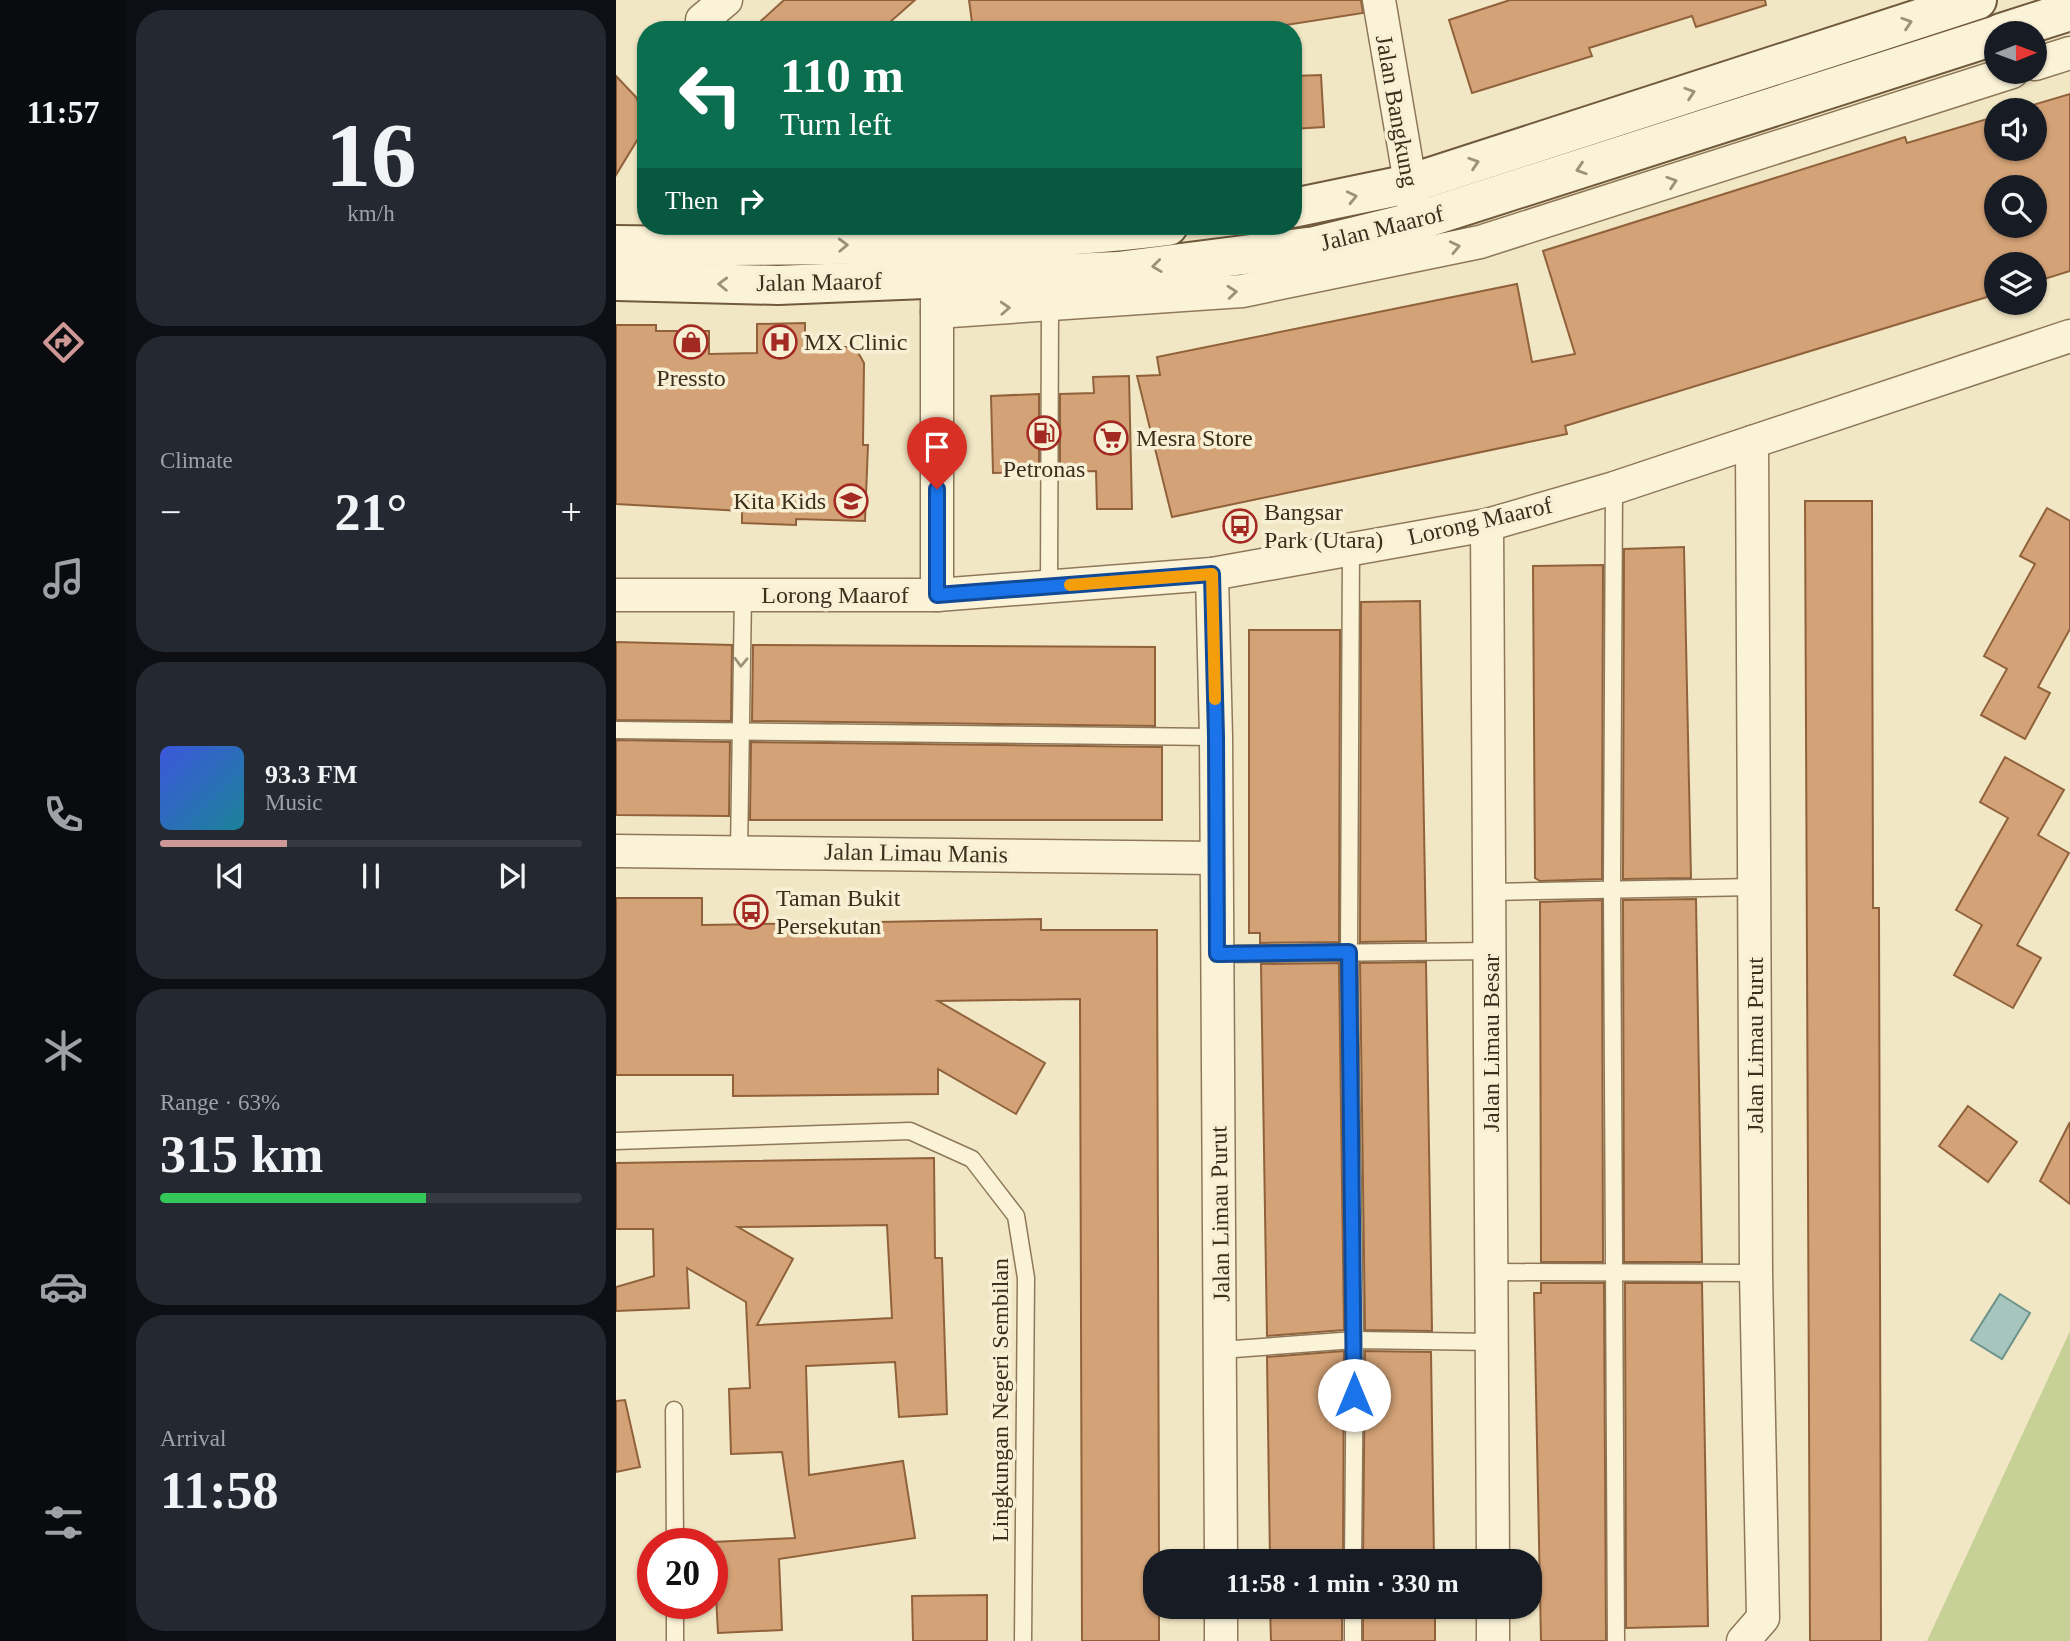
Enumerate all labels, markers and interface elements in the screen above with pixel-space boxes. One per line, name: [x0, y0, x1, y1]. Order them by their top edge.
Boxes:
one-way arrow: [1900, 17, 1912, 31]
north arrow: [1984, 21, 2048, 84]
map controls: [1984, 21, 2047, 315]
street label: Jalan Bangkung: [1371, 33, 1423, 189]
text: 110 m: [780, 48, 904, 103]
icon: left: [665, 49, 756, 140]
one-way arrow: [1684, 86, 1696, 101]
text: 11:57: [27, 94, 99, 130]
button: sound: [1984, 98, 2047, 161]
text: 16: [326, 105, 417, 206]
text: Turn left: [780, 106, 892, 142]
one-way arrow: [1467, 156, 1479, 171]
one-way arrow: [1575, 160, 1587, 175]
one-way arrow: [1666, 175, 1678, 190]
button: search: [1984, 175, 2047, 238]
icon: right: [732, 182, 770, 220]
text: Then: [665, 186, 718, 215]
one-way arrow: [1346, 191, 1358, 205]
street label: Jalan Maarof: [1318, 200, 1446, 256]
text: km/h: [347, 201, 395, 226]
one-way arrow: [838, 237, 848, 253]
one-way arrow: [1449, 240, 1461, 255]
button: layers: [1984, 252, 2047, 315]
one-way arrow: [1152, 259, 1163, 274]
street label: Jalan Maarof: [756, 268, 882, 296]
one-way arrow: [717, 276, 728, 291]
one-way arrow: [1226, 285, 1237, 300]
one-way arrow: [1000, 301, 1011, 316]
icon: directions: [39, 318, 88, 367]
shop icon: Pressto: [672, 323, 710, 361]
hospital icon: MX Clinic: [761, 323, 799, 361]
place label: MX Clinic: [804, 329, 907, 355]
place label: Pressto: [656, 365, 726, 391]
fuel station icon: Petronas: [1025, 414, 1063, 452]
pin: [907, 417, 967, 489]
supermarket icon: Mesra Store: [1092, 419, 1130, 457]
place label: Mesra Store: [1136, 425, 1253, 451]
icon: arrive: [918, 428, 956, 466]
text: Climate: [160, 448, 233, 473]
place label: Petronas: [1003, 456, 1085, 482]
school or university icon: Kita Kids: [832, 482, 870, 520]
text: 21°: [335, 484, 407, 541]
place label: Kita Kids: [733, 488, 826, 514]
text: −: [160, 491, 181, 533]
text: +: [561, 491, 582, 533]
street label: Lorong Maarof: [1405, 492, 1555, 550]
place label: Bangsar Park (Utara): [1264, 499, 1383, 553]
bus stop icon: Bangsar Park (Utara): [1221, 507, 1259, 545]
icon: music: [39, 554, 88, 603]
street label: Lorong Maarof: [761, 582, 909, 608]
one-way arrow: [733, 658, 749, 668]
text: 93.3 FM: [265, 760, 357, 789]
icon: phone: [39, 790, 88, 839]
text: Music: [265, 790, 323, 815]
street label: Jalan Limau Manis: [824, 838, 1008, 868]
icon: previous: [211, 857, 249, 895]
icon: pause: [352, 857, 390, 895]
icon: next: [493, 857, 531, 895]
place label: Taman Bukit Persekutan: [776, 885, 901, 939]
bus stop icon: Taman Bukit Persekutan: [732, 893, 770, 931]
street label: Jalan Limau Besar: [1478, 954, 1504, 1132]
street label: Jalan Limau Purut: [1742, 957, 1768, 1133]
icon: climate: [39, 1026, 88, 1075]
text: Range · 63%: [160, 1090, 280, 1115]
street label: Jalan Limau Purut: [1205, 1125, 1235, 1302]
text: 315 km: [160, 1126, 323, 1183]
street label: Lingkungan Negeri Sembilan: [987, 1258, 1013, 1542]
icon: car: [39, 1262, 88, 1311]
position arrow: [1317, 1358, 1391, 1432]
text: Arrival: [160, 1426, 226, 1451]
text: 11:58: [160, 1462, 278, 1519]
icon: filters: [39, 1498, 88, 1547]
speed limit sign: 20: [637, 1528, 728, 1619]
text: 11:58 · 1 min · 330 m: [1226, 1569, 1459, 1598]

